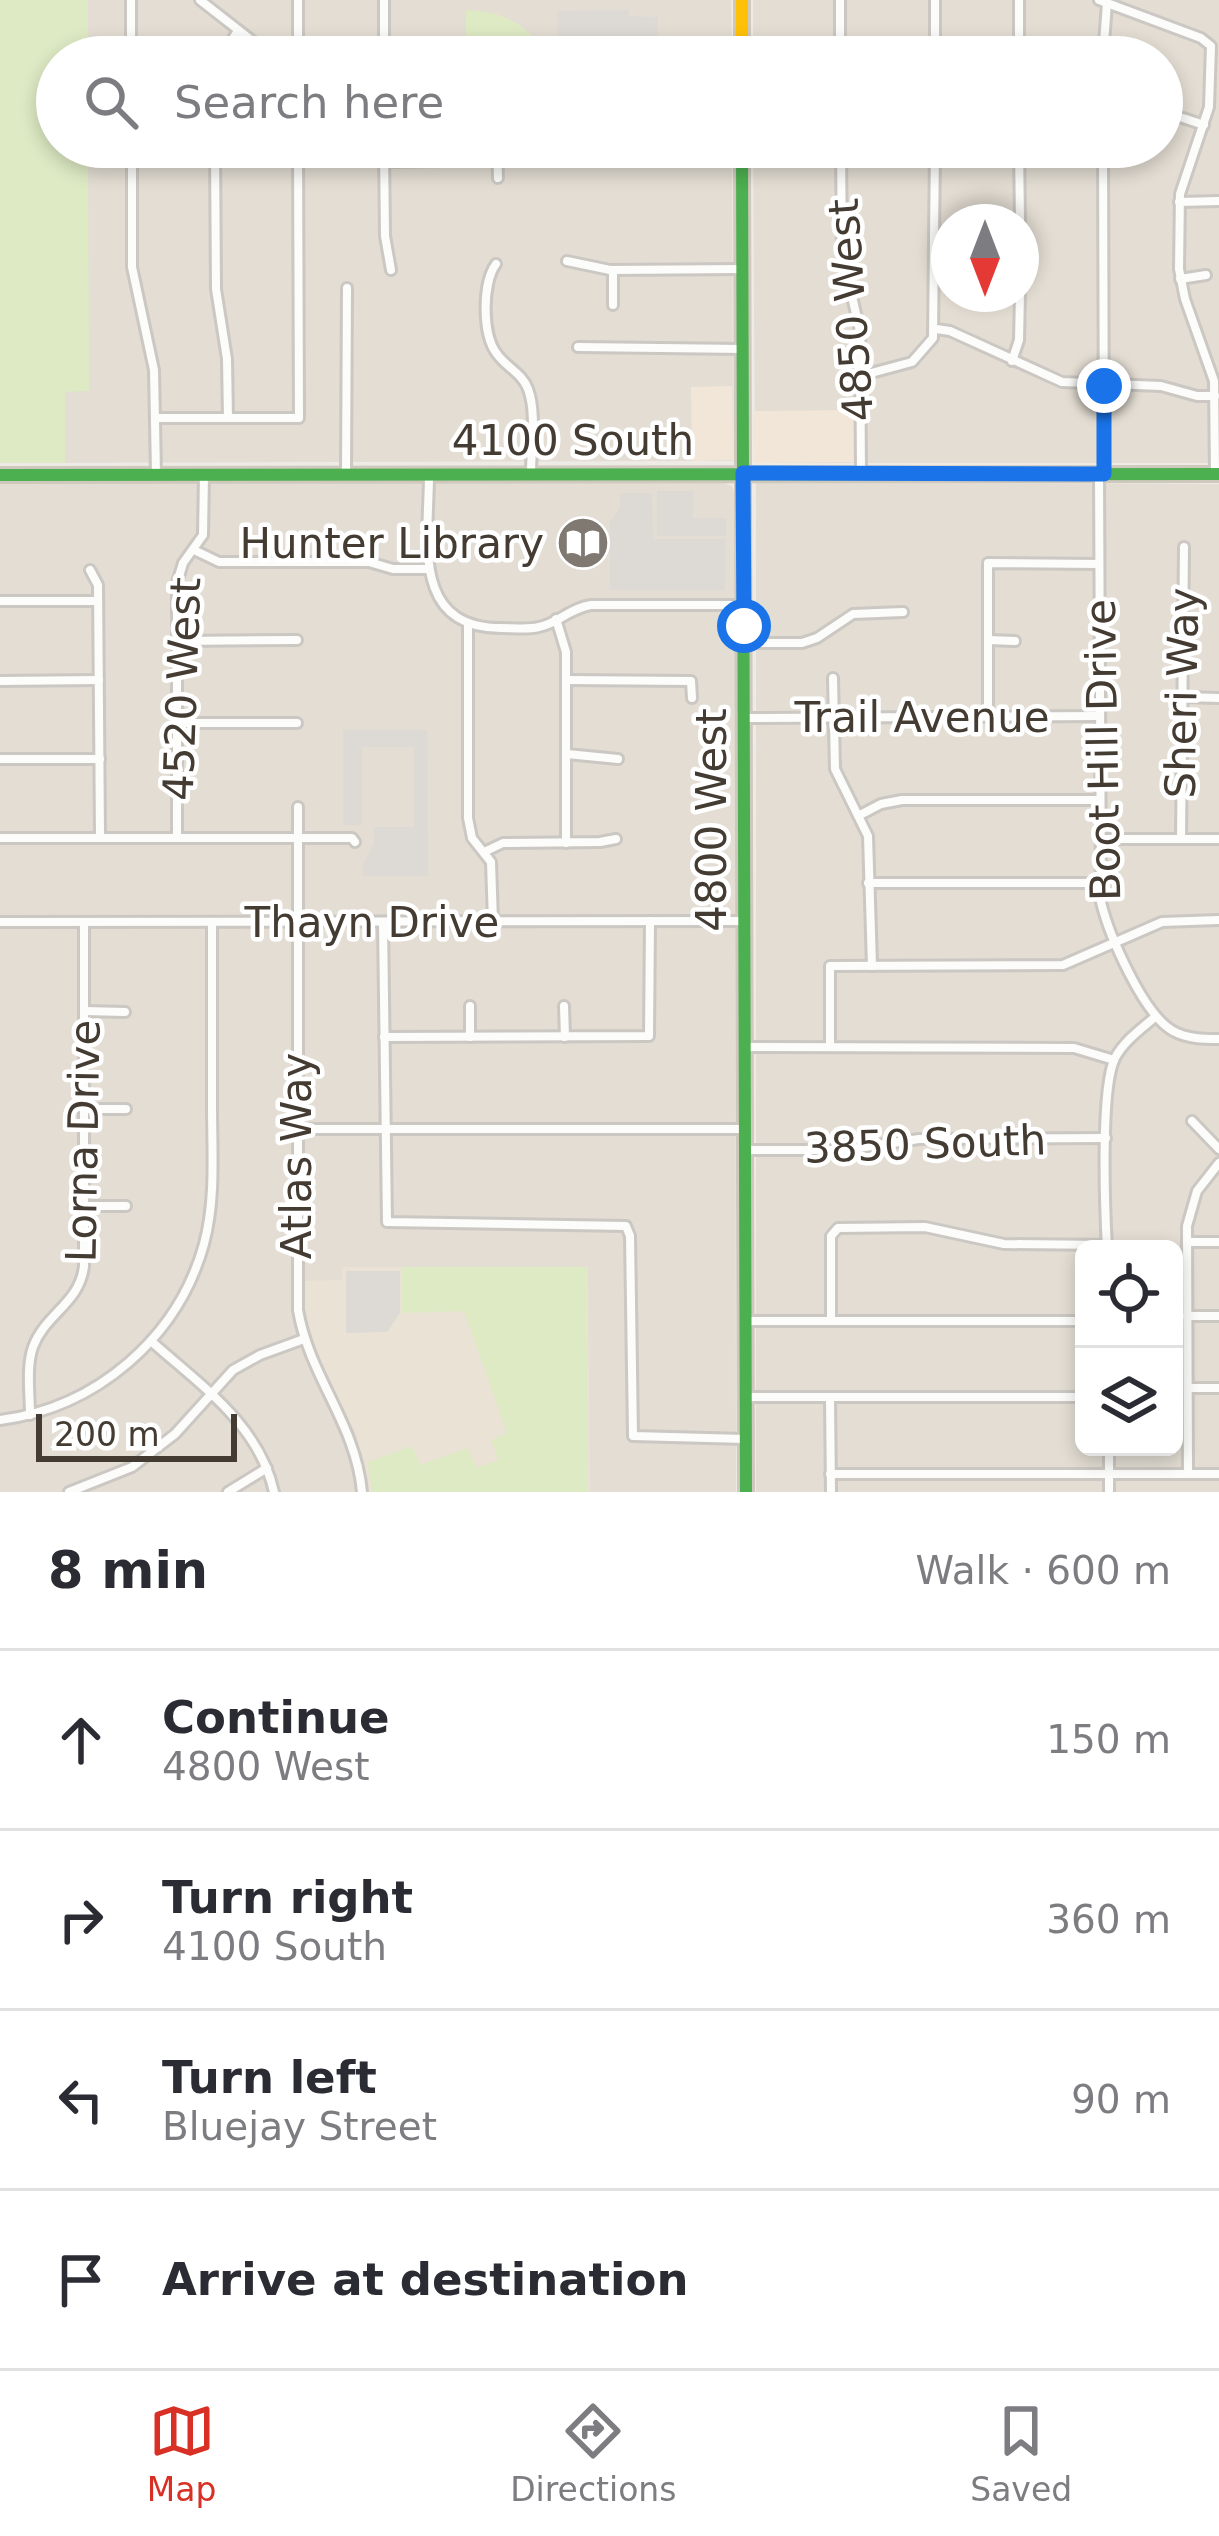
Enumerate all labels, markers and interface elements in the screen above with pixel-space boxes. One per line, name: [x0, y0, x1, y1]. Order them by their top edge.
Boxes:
search box: [36, 36, 1183, 168]
icon: search: [78, 69, 144, 135]
text: Search here: [174, 76, 444, 129]
street label: 4850 West: [819, 197, 883, 423]
north arrow: [931, 204, 1039, 312]
route end: [1077, 359, 1131, 413]
street label: 4100 South: [452, 416, 694, 465]
library icon: Hunter Library: [555, 515, 611, 571]
place label: Hunter Library: [239, 519, 544, 568]
street label: 4520 West: [154, 576, 210, 802]
street label: Sheri Way: [1156, 587, 1208, 799]
route start: [717, 599, 771, 653]
street label: Boot Hill Drive: [1076, 599, 1130, 901]
street label: Trail Avenue: [793, 693, 1050, 742]
street label: 4800 West: [687, 708, 736, 932]
street label: Thayn Drive: [244, 898, 499, 947]
street label: Lorna Drive: [56, 1019, 110, 1263]
street label: Atlas Way: [272, 1053, 321, 1259]
street label: 3850 South: [803, 1115, 1047, 1173]
map controls: [1075, 1240, 1183, 1456]
button: locate: [1075, 1240, 1183, 1348]
button: layers: [1075, 1348, 1183, 1456]
scale bar: [36, 1408, 237, 1461]
text: 200 m: [54, 1415, 160, 1454]
text: 8 min: [48, 1541, 208, 1600]
text: Walk · 600 m: [916, 1548, 1171, 1593]
text: Continue: [162, 1691, 390, 1744]
icon: ahead: [48, 1707, 114, 1773]
text: 150 m: [1046, 1717, 1171, 1762]
text: 4800 West: [162, 1744, 370, 1789]
text: Turn right: [162, 1871, 413, 1924]
icon: right: [48, 1887, 114, 1953]
text: 360 m: [1046, 1897, 1171, 1942]
text: 4100 South: [162, 1924, 387, 1969]
text: Turn left: [162, 2051, 377, 2104]
icon: left: [48, 2067, 114, 2133]
text: 90 m: [1071, 2077, 1171, 2122]
text: Bluejay Street: [162, 2104, 437, 2149]
icon: arrive: [48, 2247, 114, 2313]
text: Arrive at destination: [162, 2253, 688, 2306]
tab: Map: [147, 2398, 217, 2509]
tab: Directions: [510, 2398, 676, 2509]
tab: Saved: [970, 2398, 1072, 2509]

